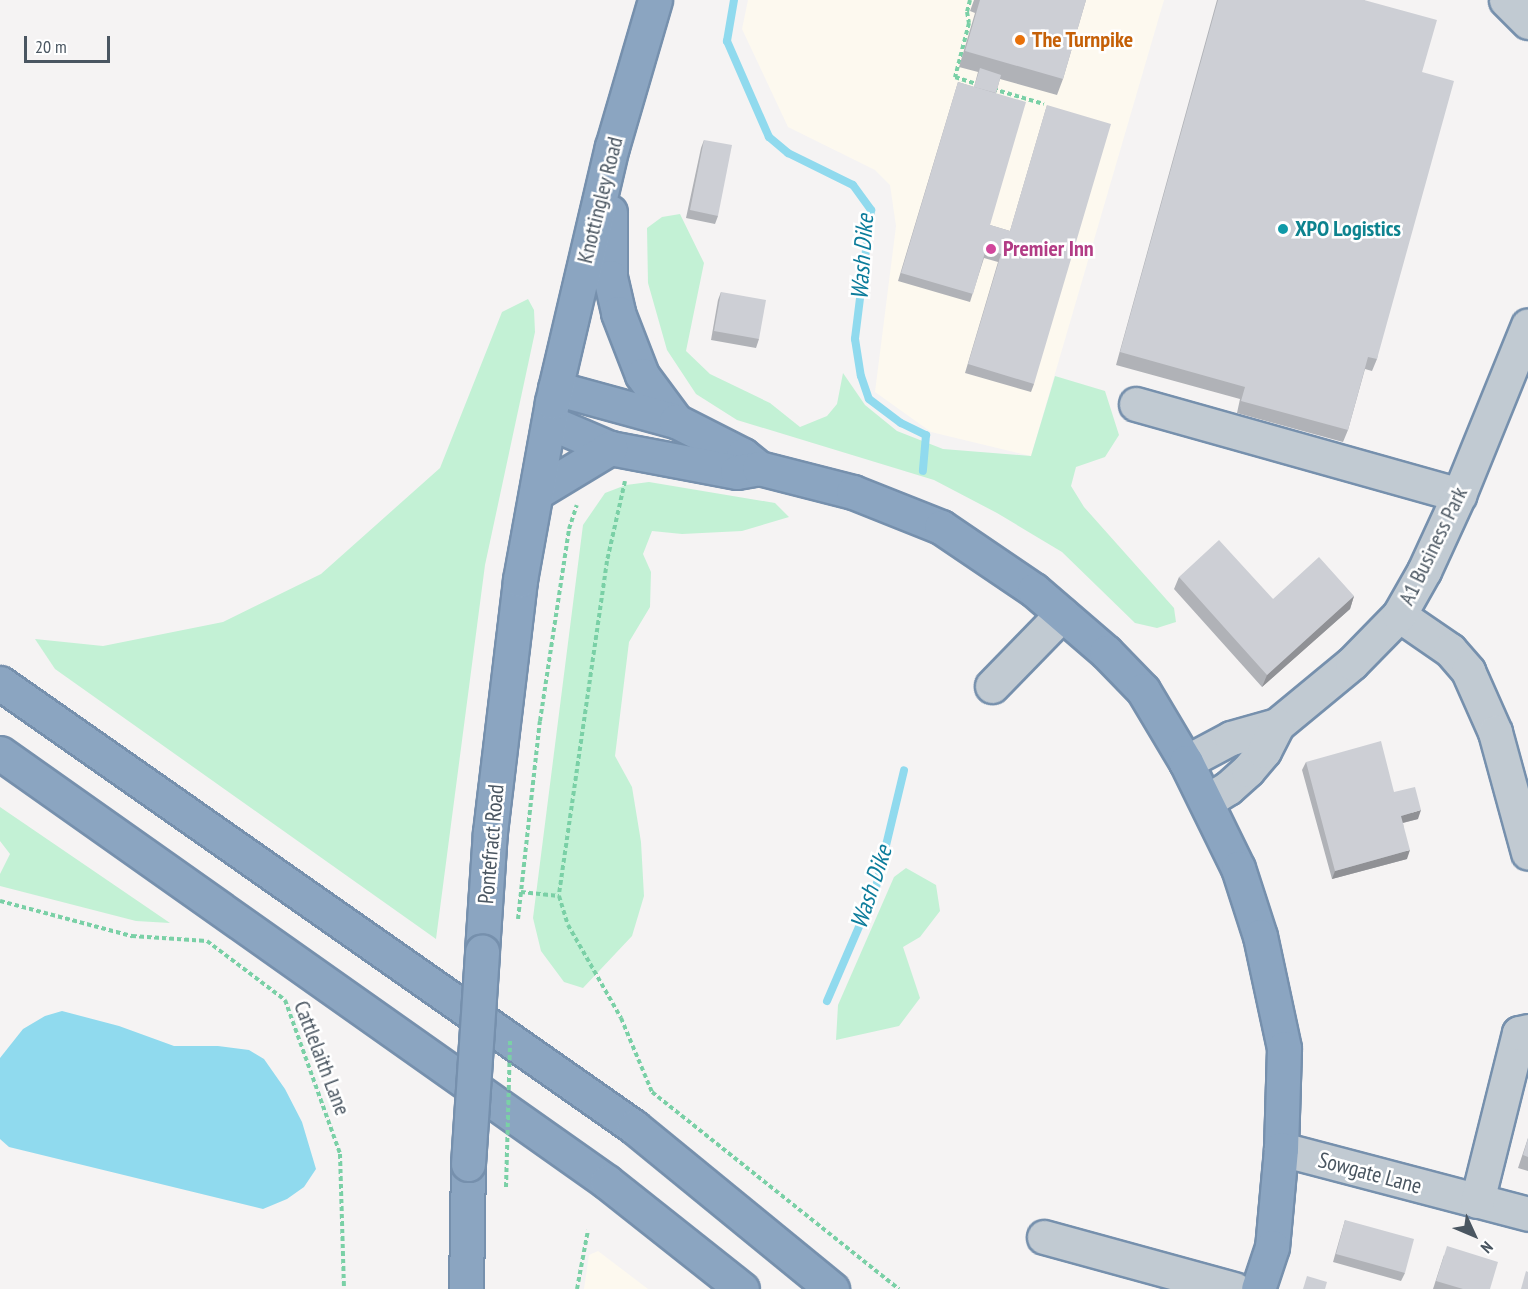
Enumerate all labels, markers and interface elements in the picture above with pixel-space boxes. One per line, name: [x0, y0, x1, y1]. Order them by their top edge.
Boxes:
scale bar: [27, 24, 112, 62]
place label: The Turnpike: [1032, 27, 1134, 53]
marker: The Turnpike: [1013, 33, 1027, 47]
text: 20 m: [35, 35, 67, 58]
street label: Knottingley Road: [571, 134, 629, 266]
water label: Wash Dike: [845, 213, 879, 301]
place label: XPO Logistics: [1295, 216, 1401, 242]
marker: XPO Logistics: [1276, 222, 1290, 236]
place label: Premier Inn: [1003, 236, 1094, 262]
marker: Premier Inn: [984, 242, 998, 256]
street label: A1 Business Park: [1393, 483, 1473, 609]
street label: Pontefract Road: [473, 783, 509, 905]
water label: Wash Dike: [844, 842, 898, 932]
street label: Cattlelaith Lane: [288, 997, 356, 1119]
street label: Sowgate Lane: [1315, 1147, 1425, 1199]
north arrow: [1444, 1205, 1504, 1265]
text: N: [1477, 1237, 1497, 1258]

